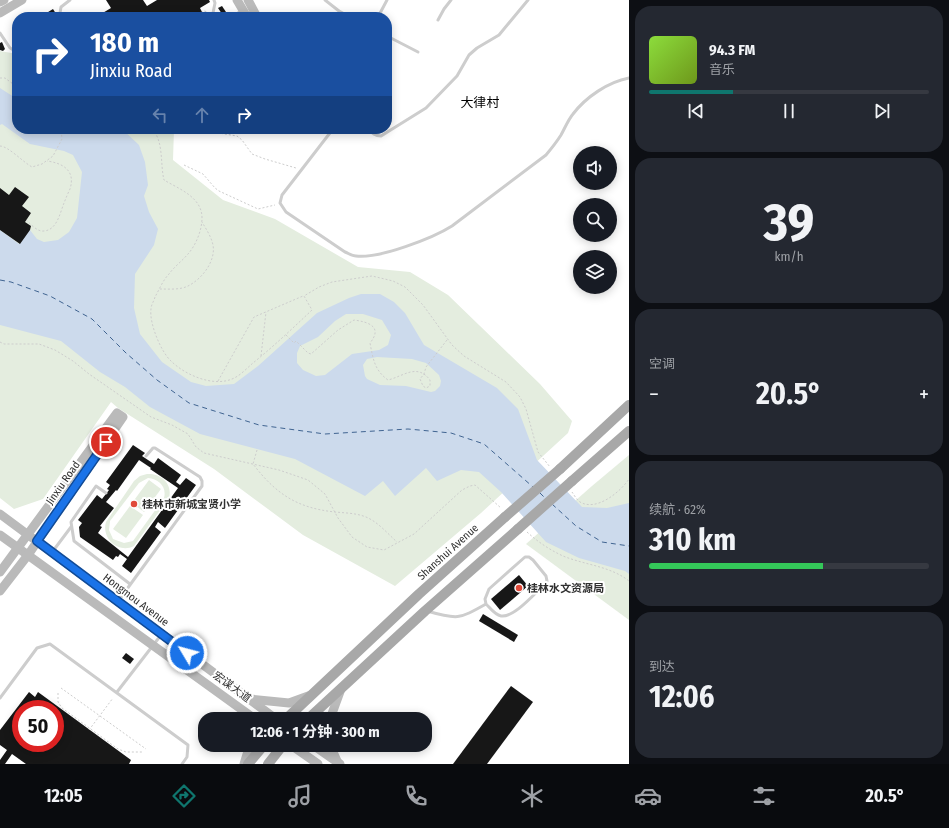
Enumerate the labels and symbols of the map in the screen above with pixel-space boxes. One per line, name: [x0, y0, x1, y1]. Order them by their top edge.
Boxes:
district label: 大律村: [460, 95, 500, 110]
pin: [89, 425, 123, 459]
street label: Jinxiu Road: [43, 459, 83, 507]
place label: 桂林市新城宝贤小学: [142, 498, 241, 511]
marker: 桂林市新城宝贤小学: [129, 499, 139, 509]
street label: Shanshui Avenue: [415, 521, 481, 583]
street label: Hongmou Avenue: [101, 571, 171, 629]
place label: 桂林水文资源局: [527, 582, 604, 595]
marker: 桂林水文资源局: [514, 583, 524, 593]
position arrow: [166, 632, 208, 674]
street label: 宏谋大道: [210, 669, 254, 705]
speed limit sign: 50: [12, 700, 64, 752]

